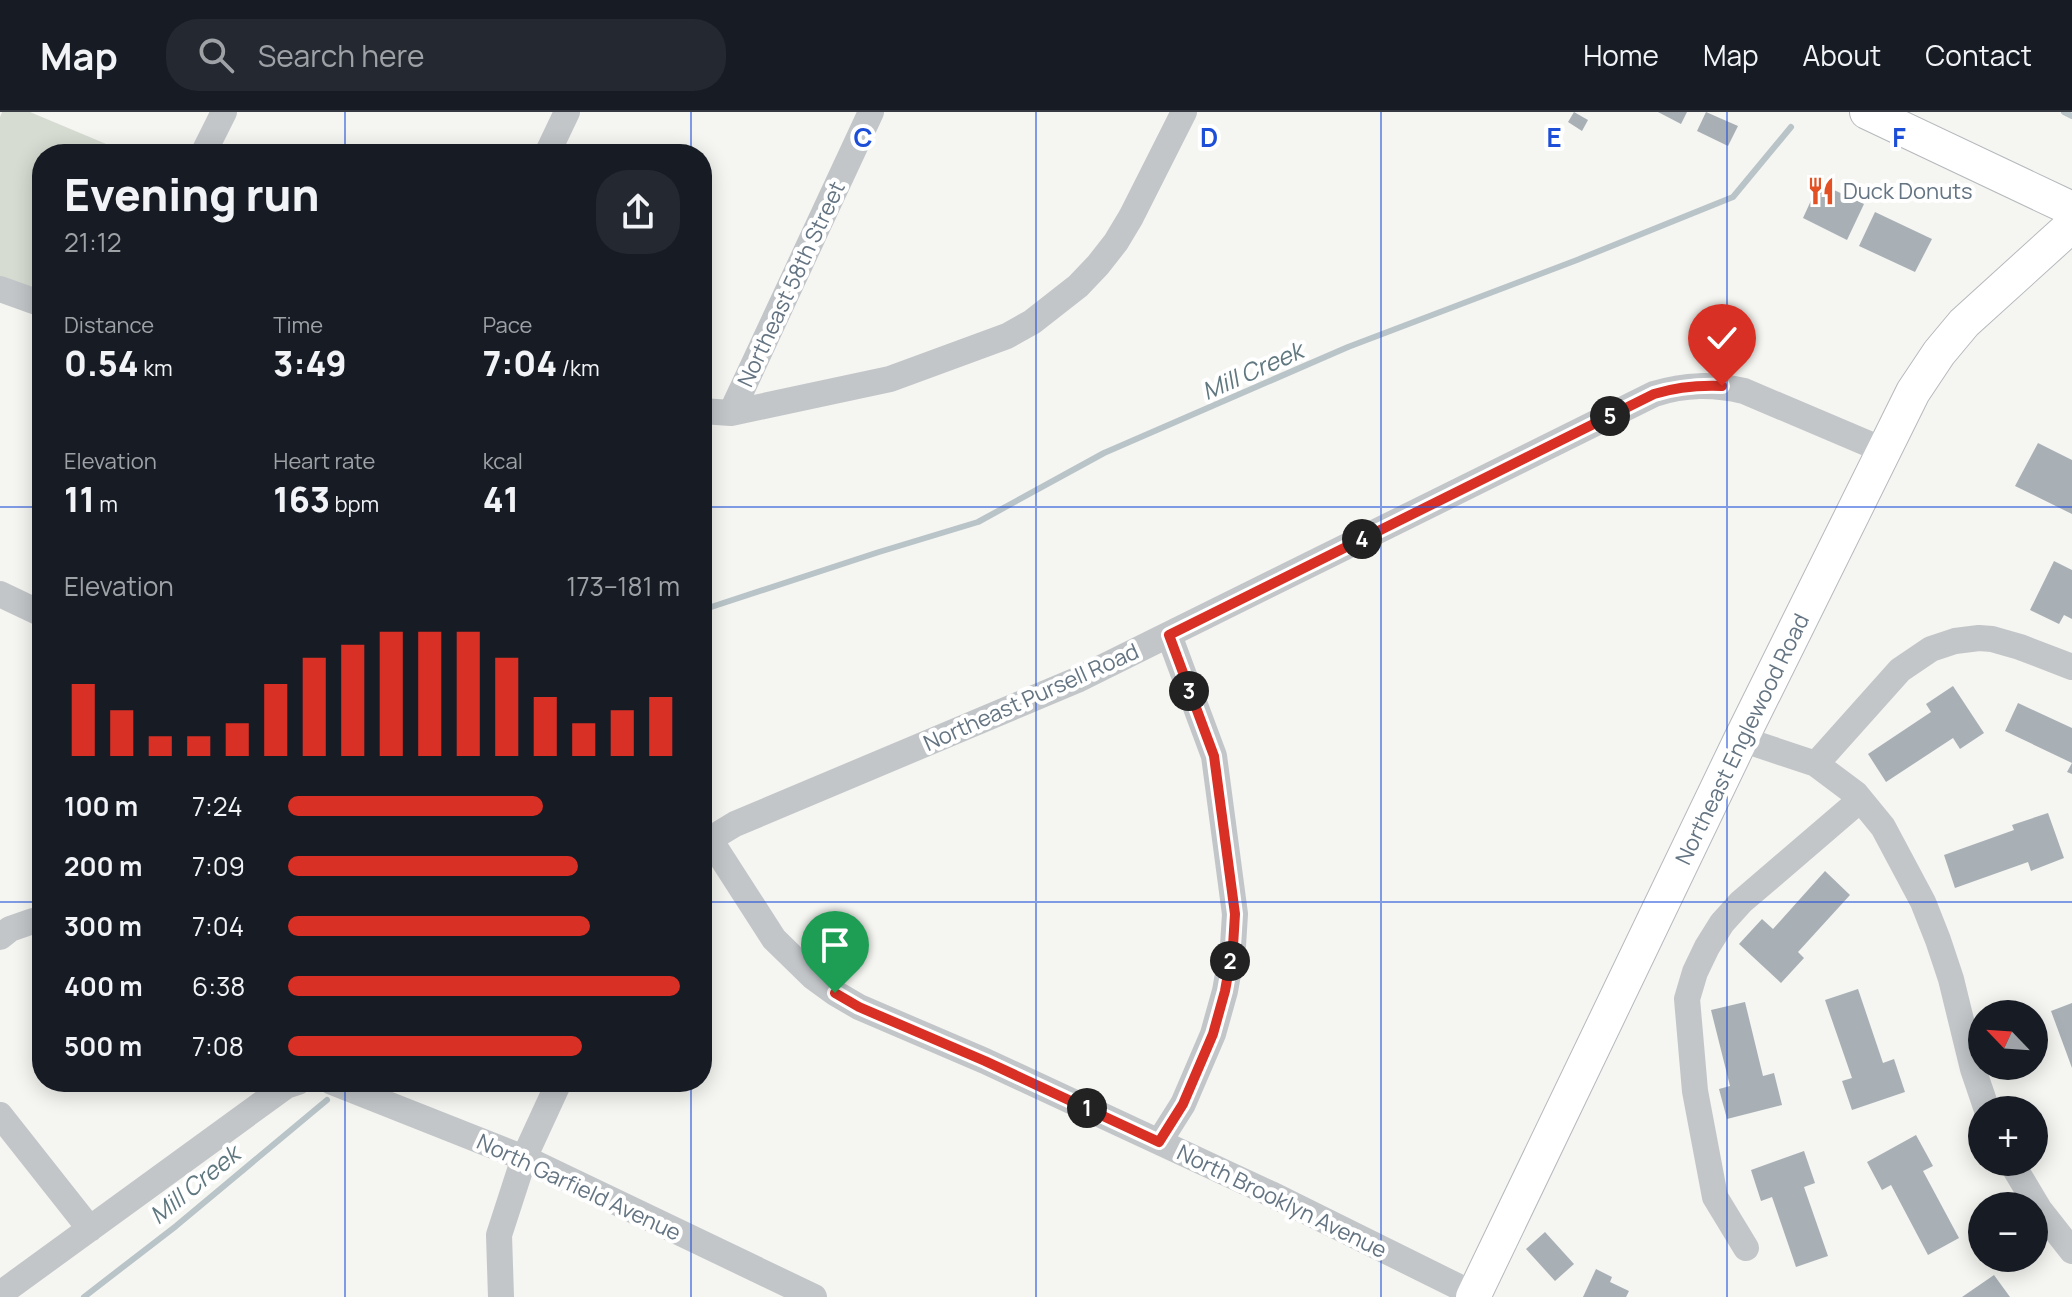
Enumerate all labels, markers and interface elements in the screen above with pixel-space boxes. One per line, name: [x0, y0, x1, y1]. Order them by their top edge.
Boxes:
search box: [166, 19, 726, 91]
text: Map: [40, 29, 118, 81]
icon: search: [194, 33, 238, 77]
text: Search here: [258, 35, 425, 76]
text: Home: [1583, 36, 1659, 74]
text: Map: [1703, 36, 1759, 74]
text: About: [1803, 36, 1881, 74]
text: Contact: [1925, 36, 2032, 74]
text: C: [853, 119, 873, 155]
text: D: [1200, 119, 1218, 155]
text: E: [1546, 119, 1562, 155]
text: F: [1892, 119, 1906, 155]
text: Evening run: [64, 164, 320, 224]
button: share: [596, 170, 680, 254]
street label: Northeast 58th Street: [730, 176, 852, 392]
restaurant icon: Duck Donuts: [1806, 176, 1836, 206]
place label: Duck Donuts: [1843, 176, 1973, 206]
text: 21:12: [64, 224, 122, 260]
pin: [1688, 304, 1756, 386]
text: Distance: [64, 310, 154, 340]
text: Time: [273, 310, 323, 340]
text: Pace: [483, 310, 532, 340]
icon: check: [1700, 316, 1744, 360]
water label: Mill Creek: [1196, 332, 1311, 407]
text: 0.54: [64, 340, 139, 386]
text: 3:49: [273, 340, 347, 386]
text: 7:04: [483, 340, 557, 386]
text: km: [139, 353, 173, 383]
text: /km: [557, 353, 600, 383]
pin: 5: [1590, 396, 1630, 436]
text: 5: [1604, 401, 1616, 431]
text: Elevation: [64, 446, 157, 476]
text: Heart rate: [273, 446, 375, 476]
text: kcal: [483, 446, 523, 476]
text: 11: [64, 476, 95, 522]
text: 163: [273, 476, 330, 522]
text: 41: [483, 476, 519, 522]
text: m: [95, 489, 118, 519]
text: bpm: [330, 489, 379, 519]
pin: 4: [1342, 519, 1382, 559]
text: 4: [1355, 524, 1369, 554]
text: Elevation: [64, 568, 174, 604]
text: 173–181 m: [566, 568, 680, 604]
street label: Northeast Englewood Road: [1668, 609, 1816, 869]
street label: Northeast Pursell Road: [919, 636, 1143, 758]
pin: 3: [1169, 671, 1209, 711]
text: 3: [1183, 676, 1195, 706]
text: 100 m: [64, 788, 138, 824]
text: 7:24: [192, 788, 242, 824]
text: 200 m: [64, 848, 142, 884]
text: 7:09: [192, 848, 245, 884]
text: 300 m: [64, 908, 142, 944]
text: 7:04: [192, 908, 244, 944]
pin: [801, 911, 869, 993]
icon: arrive: [813, 923, 857, 967]
pin: 2: [1210, 941, 1250, 981]
text: 2: [1223, 946, 1237, 976]
text: 400 m: [64, 968, 143, 1004]
text: 6:38: [192, 968, 245, 1004]
north arrow: [1968, 1000, 2048, 1080]
map controls: [1968, 1000, 2048, 1272]
text: 500 m: [64, 1028, 142, 1064]
text: 7:08: [192, 1028, 244, 1064]
pin: 1: [1067, 1088, 1107, 1128]
text: 1: [1082, 1093, 1092, 1123]
button: +: [1968, 1096, 2048, 1176]
street label: North Garfield Avenue: [472, 1127, 686, 1248]
water label: Mill Creek: [142, 1135, 248, 1231]
street label: North Brooklyn Avenue: [1172, 1137, 1392, 1265]
button: −: [1968, 1192, 2048, 1272]

